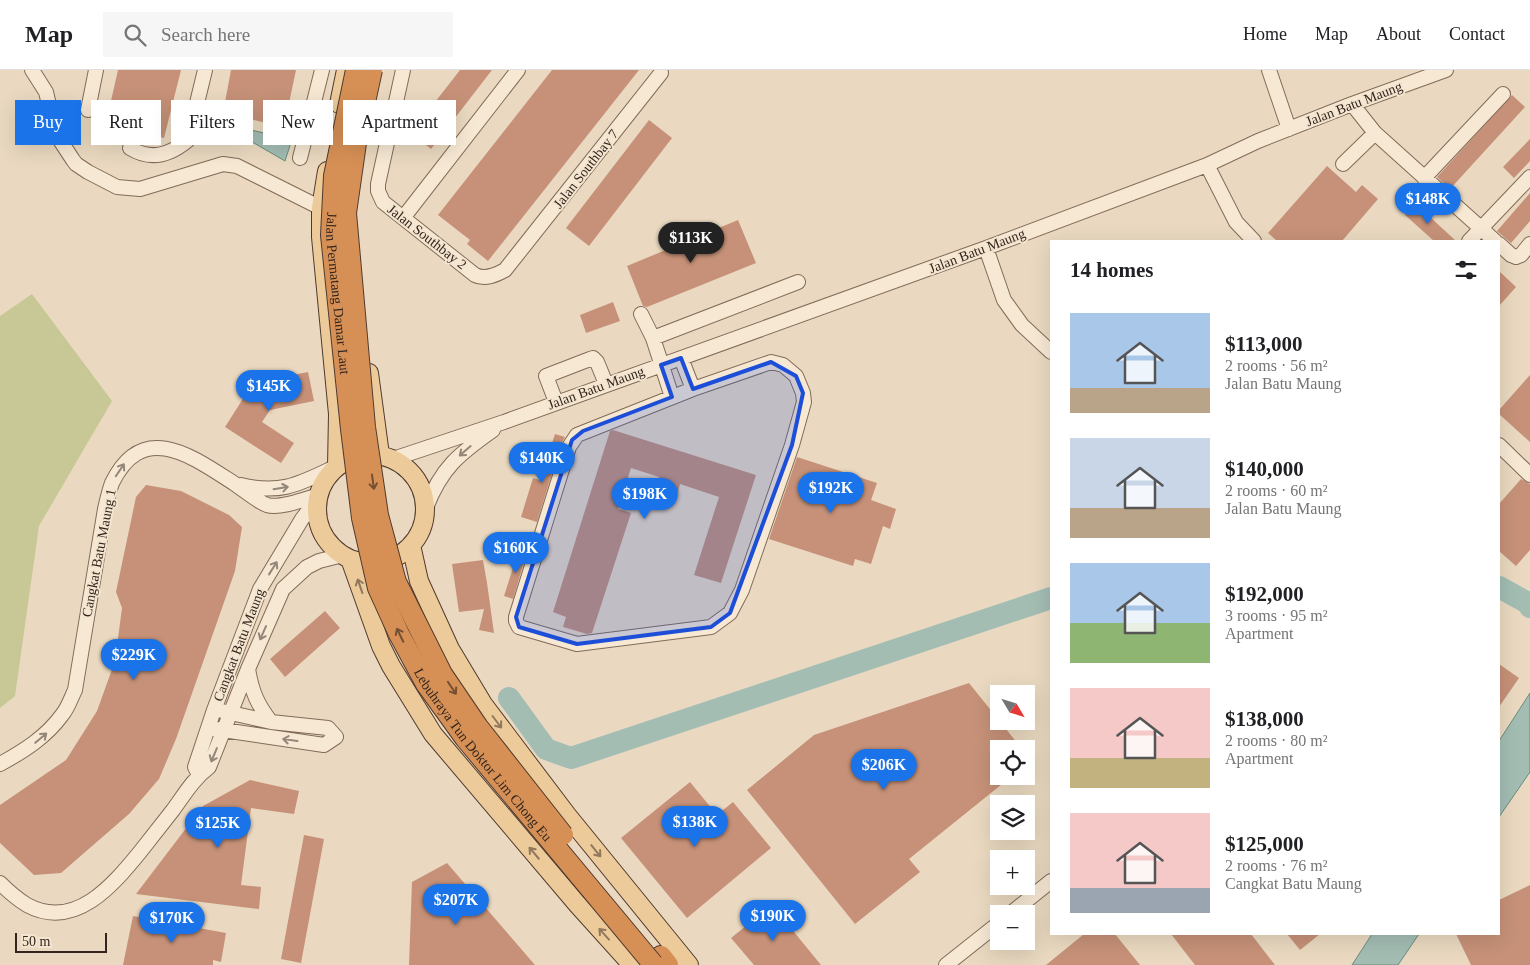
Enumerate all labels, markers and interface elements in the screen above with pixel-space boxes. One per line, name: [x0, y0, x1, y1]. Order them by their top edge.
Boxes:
search box: [103, 12, 453, 57]
text: Map: [25, 21, 73, 47]
icon: search: [121, 21, 149, 49]
text: Search here: [161, 24, 250, 45]
text: Home: [1243, 24, 1287, 44]
text: Map: [1315, 24, 1348, 44]
text: About: [1376, 24, 1421, 44]
text: Contact: [1449, 24, 1505, 44]
street label: Jalan Batu Maung: [1304, 79, 1404, 129]
chip: Buy: [15, 100, 81, 145]
chip: Rent: [91, 100, 161, 145]
chip: Filters: [171, 100, 253, 145]
chip: New: [263, 100, 333, 145]
chip: Apartment: [343, 100, 456, 145]
street label: Jalan Southbay 7: [551, 127, 621, 211]
pin: $148K: [1393, 182, 1463, 225]
text: $148K: [1406, 190, 1450, 207]
street label: Jalan Southbay 2: [385, 202, 469, 272]
street label: Jalan Permatang Damar Laut: [323, 212, 353, 375]
pin: $113K: [656, 222, 726, 264]
street label: Jalan Batu Maung: [927, 226, 1027, 276]
text: $113K: [669, 229, 713, 246]
icon: filters: [1452, 256, 1480, 284]
text: 14 homes: [1070, 258, 1153, 282]
text: $113,000: [1225, 332, 1303, 356]
icon: home: [1110, 333, 1170, 393]
text: 2 rooms · 56 m²: [1225, 357, 1328, 374]
street label: Jalan Batu Maung: [546, 364, 646, 412]
pin: $145K: [234, 370, 304, 412]
text: Jalan Batu Maung: [1225, 375, 1341, 392]
text: $145K: [247, 377, 291, 394]
pin: $140K: [507, 442, 577, 484]
one-way arrow: [458, 445, 471, 457]
text: $140K: [520, 449, 564, 466]
text: $140,000: [1225, 457, 1304, 481]
icon: home: [1110, 458, 1170, 518]
one-way arrow: [115, 463, 125, 477]
pin: $192K: [796, 472, 866, 514]
one-way arrow: [369, 474, 379, 490]
pin: $198K: [610, 478, 680, 520]
text: $192K: [809, 479, 853, 496]
one-way arrow: [273, 482, 289, 492]
text: 2 rooms · 60 m²: [1225, 482, 1328, 499]
text: $198K: [623, 485, 667, 502]
street label: Cangkat Batu Maung 1: [79, 488, 119, 618]
text: Jalan Batu Maung: [1225, 500, 1341, 517]
pin: $160K: [481, 532, 551, 574]
text: $160K: [494, 539, 538, 556]
one-way arrow: [268, 561, 278, 575]
one-way arrow: [355, 579, 364, 595]
text: $192,000: [1225, 582, 1304, 606]
icon: home: [1110, 583, 1170, 643]
street label: Cangkat Batu Maung: [211, 586, 267, 704]
text: 3 rooms · 95 m²: [1225, 607, 1328, 624]
one-way arrow: [258, 625, 268, 640]
text: Apartment: [1225, 625, 1293, 642]
one-way arrow: [395, 628, 404, 643]
pin: $229K: [99, 638, 169, 681]
text: $229K: [112, 646, 156, 663]
street label: Lebuhraya Tun Doktor Lim Chong Eu: [411, 666, 555, 844]
one-way arrow: [447, 680, 457, 694]
north arrow: [990, 685, 1035, 730]
map controls: [990, 685, 1035, 950]
text: $138,000: [1225, 707, 1304, 731]
icon: home: [1110, 708, 1170, 768]
one-way arrow: [492, 715, 502, 729]
one-way arrow: [34, 732, 47, 743]
text: 2 rooms · 80 m²: [1225, 732, 1328, 749]
one-way arrow: [283, 735, 299, 745]
button: locate: [990, 740, 1035, 785]
one-way arrow: [209, 747, 219, 762]
pin: $206K: [849, 748, 919, 791]
text: Apartment: [1225, 750, 1293, 767]
text: $206K: [862, 756, 906, 773]
button: layers: [990, 795, 1035, 840]
pin: $125K: [183, 806, 253, 849]
pin: $138K: [660, 806, 730, 848]
text: $138K: [673, 813, 717, 830]
text: $125K: [196, 814, 240, 831]
text: $125,000: [1225, 832, 1304, 856]
icon: home: [1110, 833, 1170, 893]
one-way arrow: [591, 844, 602, 857]
one-way arrow: [529, 847, 540, 860]
button: +: [990, 850, 1035, 895]
text: 2 rooms · 76 m²: [1225, 857, 1328, 874]
text: Cangkat Batu Maung: [1225, 875, 1362, 892]
pin: $207K: [421, 884, 491, 926]
text: $207K: [434, 891, 478, 908]
pin: $190K: [738, 900, 808, 942]
pin: $170K: [137, 902, 207, 944]
button: −: [990, 905, 1035, 950]
text: $190K: [751, 907, 795, 924]
text: $170K: [150, 909, 194, 926]
one-way arrow: [598, 928, 610, 941]
scale bar: [15, 930, 108, 953]
text: 50 m: [22, 934, 50, 949]

